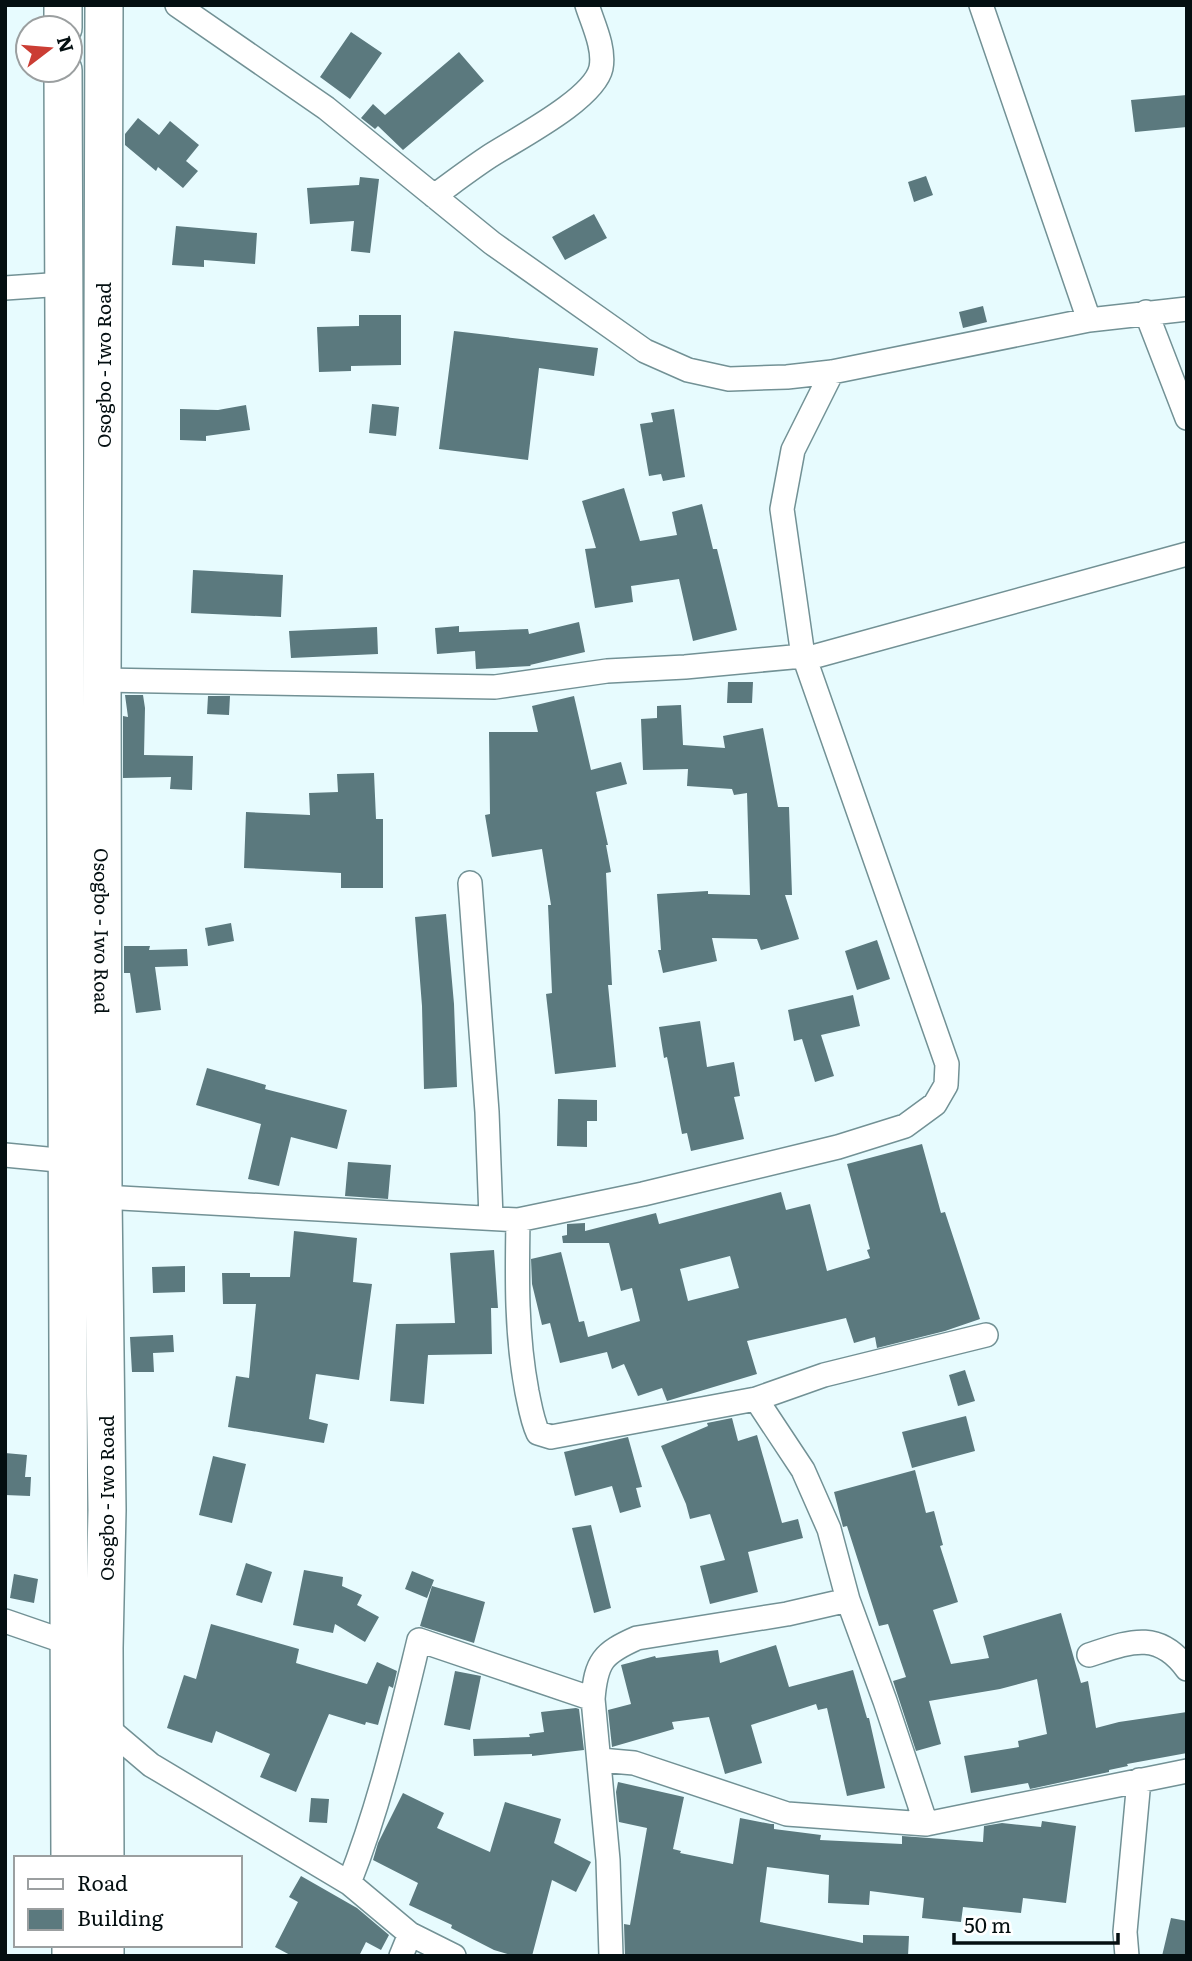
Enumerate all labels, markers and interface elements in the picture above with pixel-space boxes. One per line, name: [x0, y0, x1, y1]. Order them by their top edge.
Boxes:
north arrow: [14, 14, 84, 84]
text: N: [51, 33, 82, 56]
street label: Osogbo - Iwo Road: [89, 282, 117, 448]
street label: Osogbo - Iwo Road: [88, 848, 117, 1014]
street label: Osogbo - Iwo Road: [92, 1415, 120, 1581]
legend: [14, 1856, 242, 1947]
text: Road: [77, 1866, 128, 1897]
text: Building: [77, 1901, 164, 1932]
scale bar: [954, 1902, 1118, 1946]
text: 50 m: [964, 1908, 1011, 1939]

